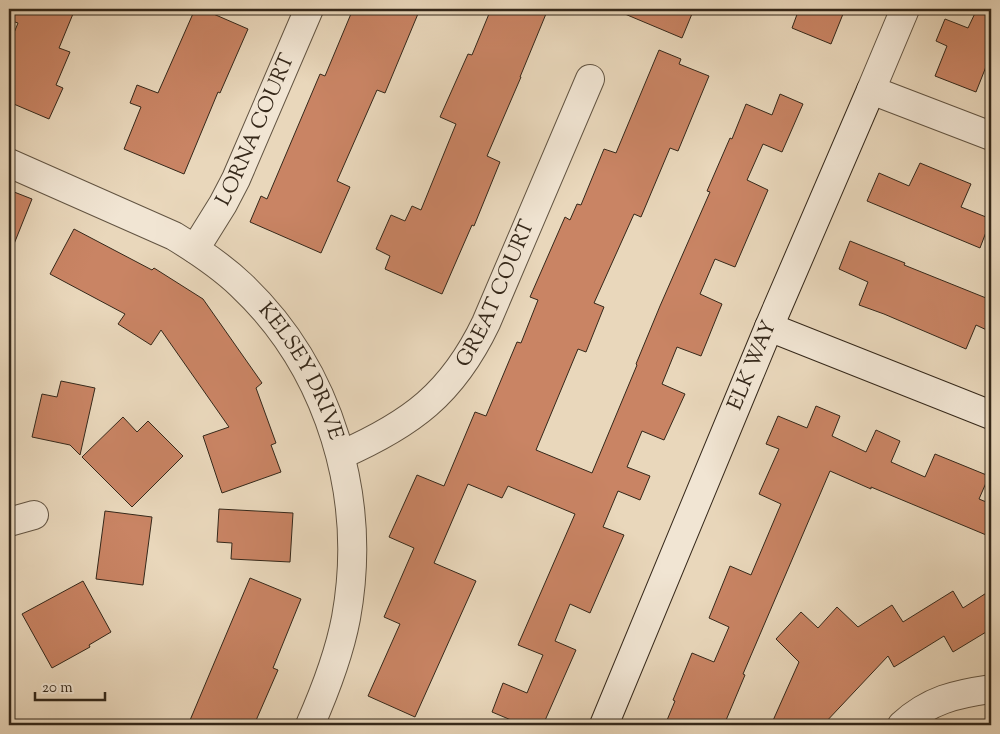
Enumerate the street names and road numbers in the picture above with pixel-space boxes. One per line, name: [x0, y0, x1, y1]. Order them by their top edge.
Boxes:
street label: LORNA COURT: [209, 49, 303, 212]
street label: GREAT COURT: [449, 215, 543, 374]
street label: KELSEY DRIVE: [250, 297, 350, 444]
street label: ELK WAY: [721, 316, 785, 415]

